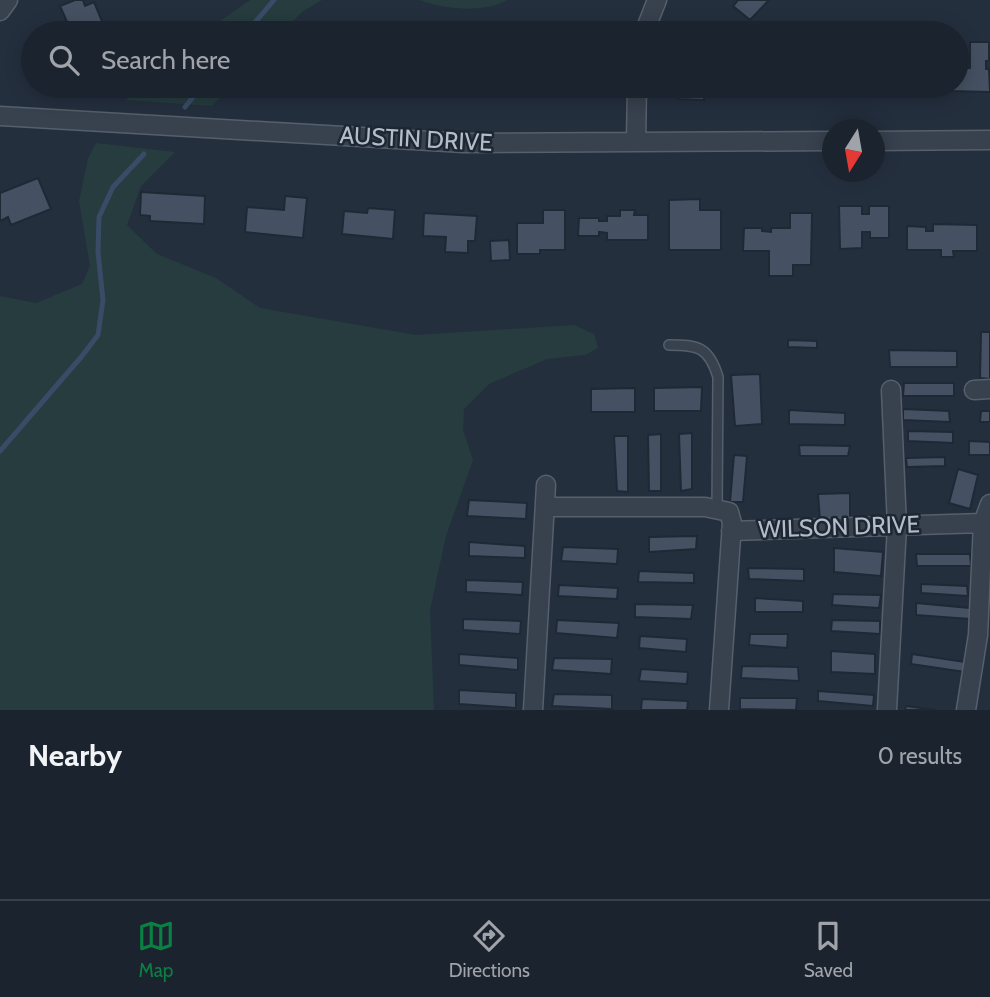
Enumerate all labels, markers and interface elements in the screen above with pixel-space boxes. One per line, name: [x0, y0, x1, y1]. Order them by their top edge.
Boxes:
search box: [21, 21, 969, 98]
icon: search: [45, 41, 83, 79]
text: Search here: [101, 44, 230, 76]
north arrow: [822, 119, 885, 182]
street label: AUSTIN DRIVE: [339, 120, 493, 157]
street label: WILSON DRIVE: [758, 509, 920, 544]
text: Nearby: [28, 737, 122, 774]
text: 0 results: [878, 742, 962, 770]
tab: Map: [137, 917, 175, 982]
tab: Directions: [449, 917, 530, 982]
tab: Saved: [804, 917, 853, 982]

